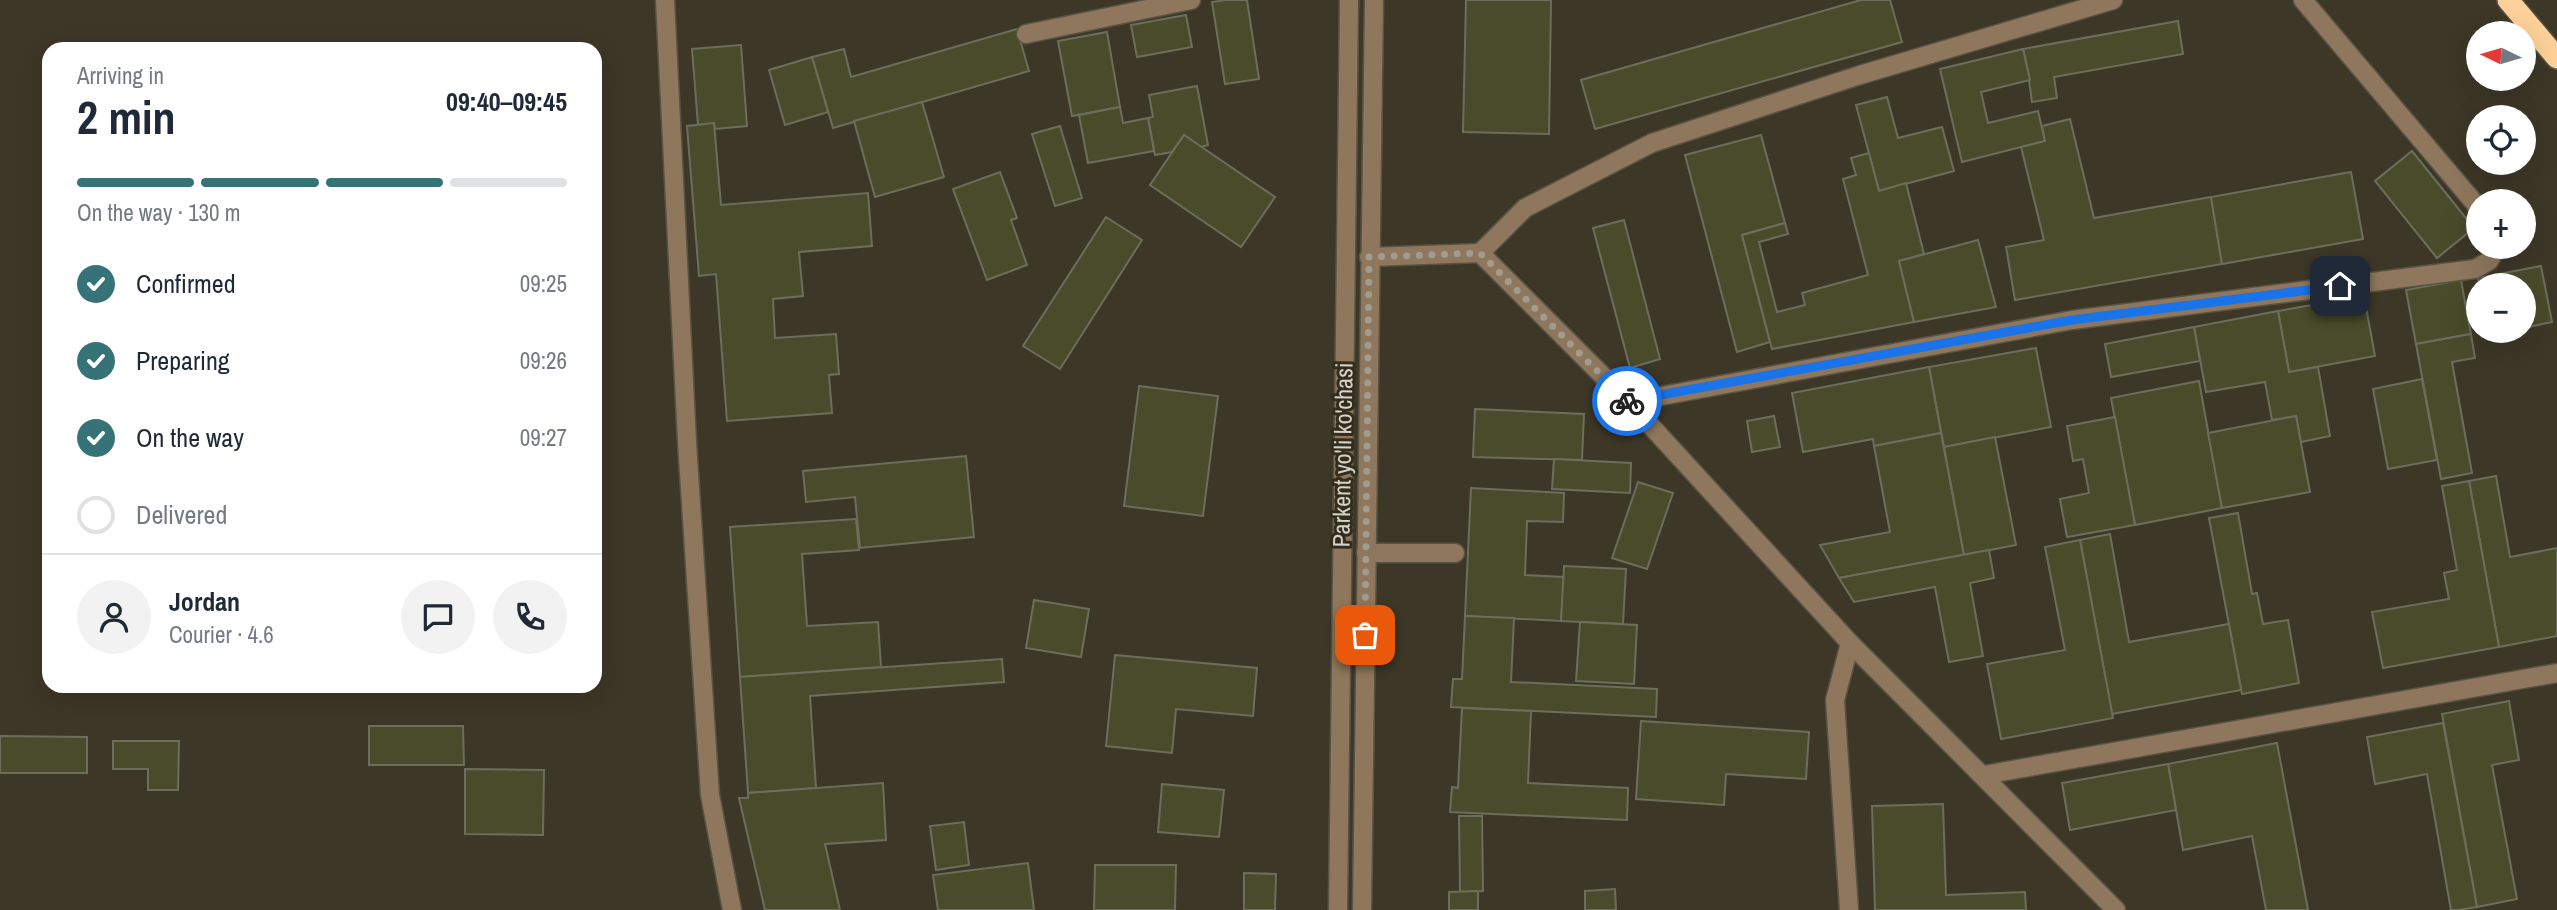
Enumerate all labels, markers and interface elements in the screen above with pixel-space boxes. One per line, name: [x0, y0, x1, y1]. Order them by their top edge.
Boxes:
north arrow: [2466, 21, 2536, 91]
map controls: [2466, 21, 2536, 343]
text: Arriving in: [77, 60, 164, 91]
text: 09:40–09:45: [446, 84, 567, 119]
text: 2 min: [77, 86, 176, 148]
button: locate: [2466, 105, 2536, 175]
button: +: [2466, 189, 2536, 259]
text: On the way · 130 m: [77, 197, 241, 228]
pin: [2310, 256, 2370, 316]
icon: check: [77, 265, 115, 303]
text: Confirmed: [136, 266, 236, 301]
icon: home: [2321, 267, 2359, 305]
text: 09:25: [520, 268, 567, 299]
button: −: [2466, 273, 2536, 343]
icon: check: [77, 342, 115, 380]
text: Preparing: [136, 343, 230, 378]
text: 09:26: [520, 345, 567, 376]
street label: Parkent yo'li ko'chasi: [1324, 362, 1360, 548]
courier: [1592, 366, 1662, 436]
icon: bike: [1608, 382, 1646, 420]
icon: check: [77, 419, 115, 457]
text: On the way: [136, 420, 244, 455]
text: 09:27: [520, 422, 567, 453]
text: Delivered: [136, 497, 227, 532]
button: person: [77, 580, 151, 654]
button: chat: [401, 580, 475, 654]
button: phone: [493, 580, 567, 654]
text: Jordan: [169, 584, 240, 619]
pin: [1335, 605, 1395, 665]
icon: bag: [1346, 616, 1384, 654]
text: Courier · 4.6: [169, 619, 274, 650]

